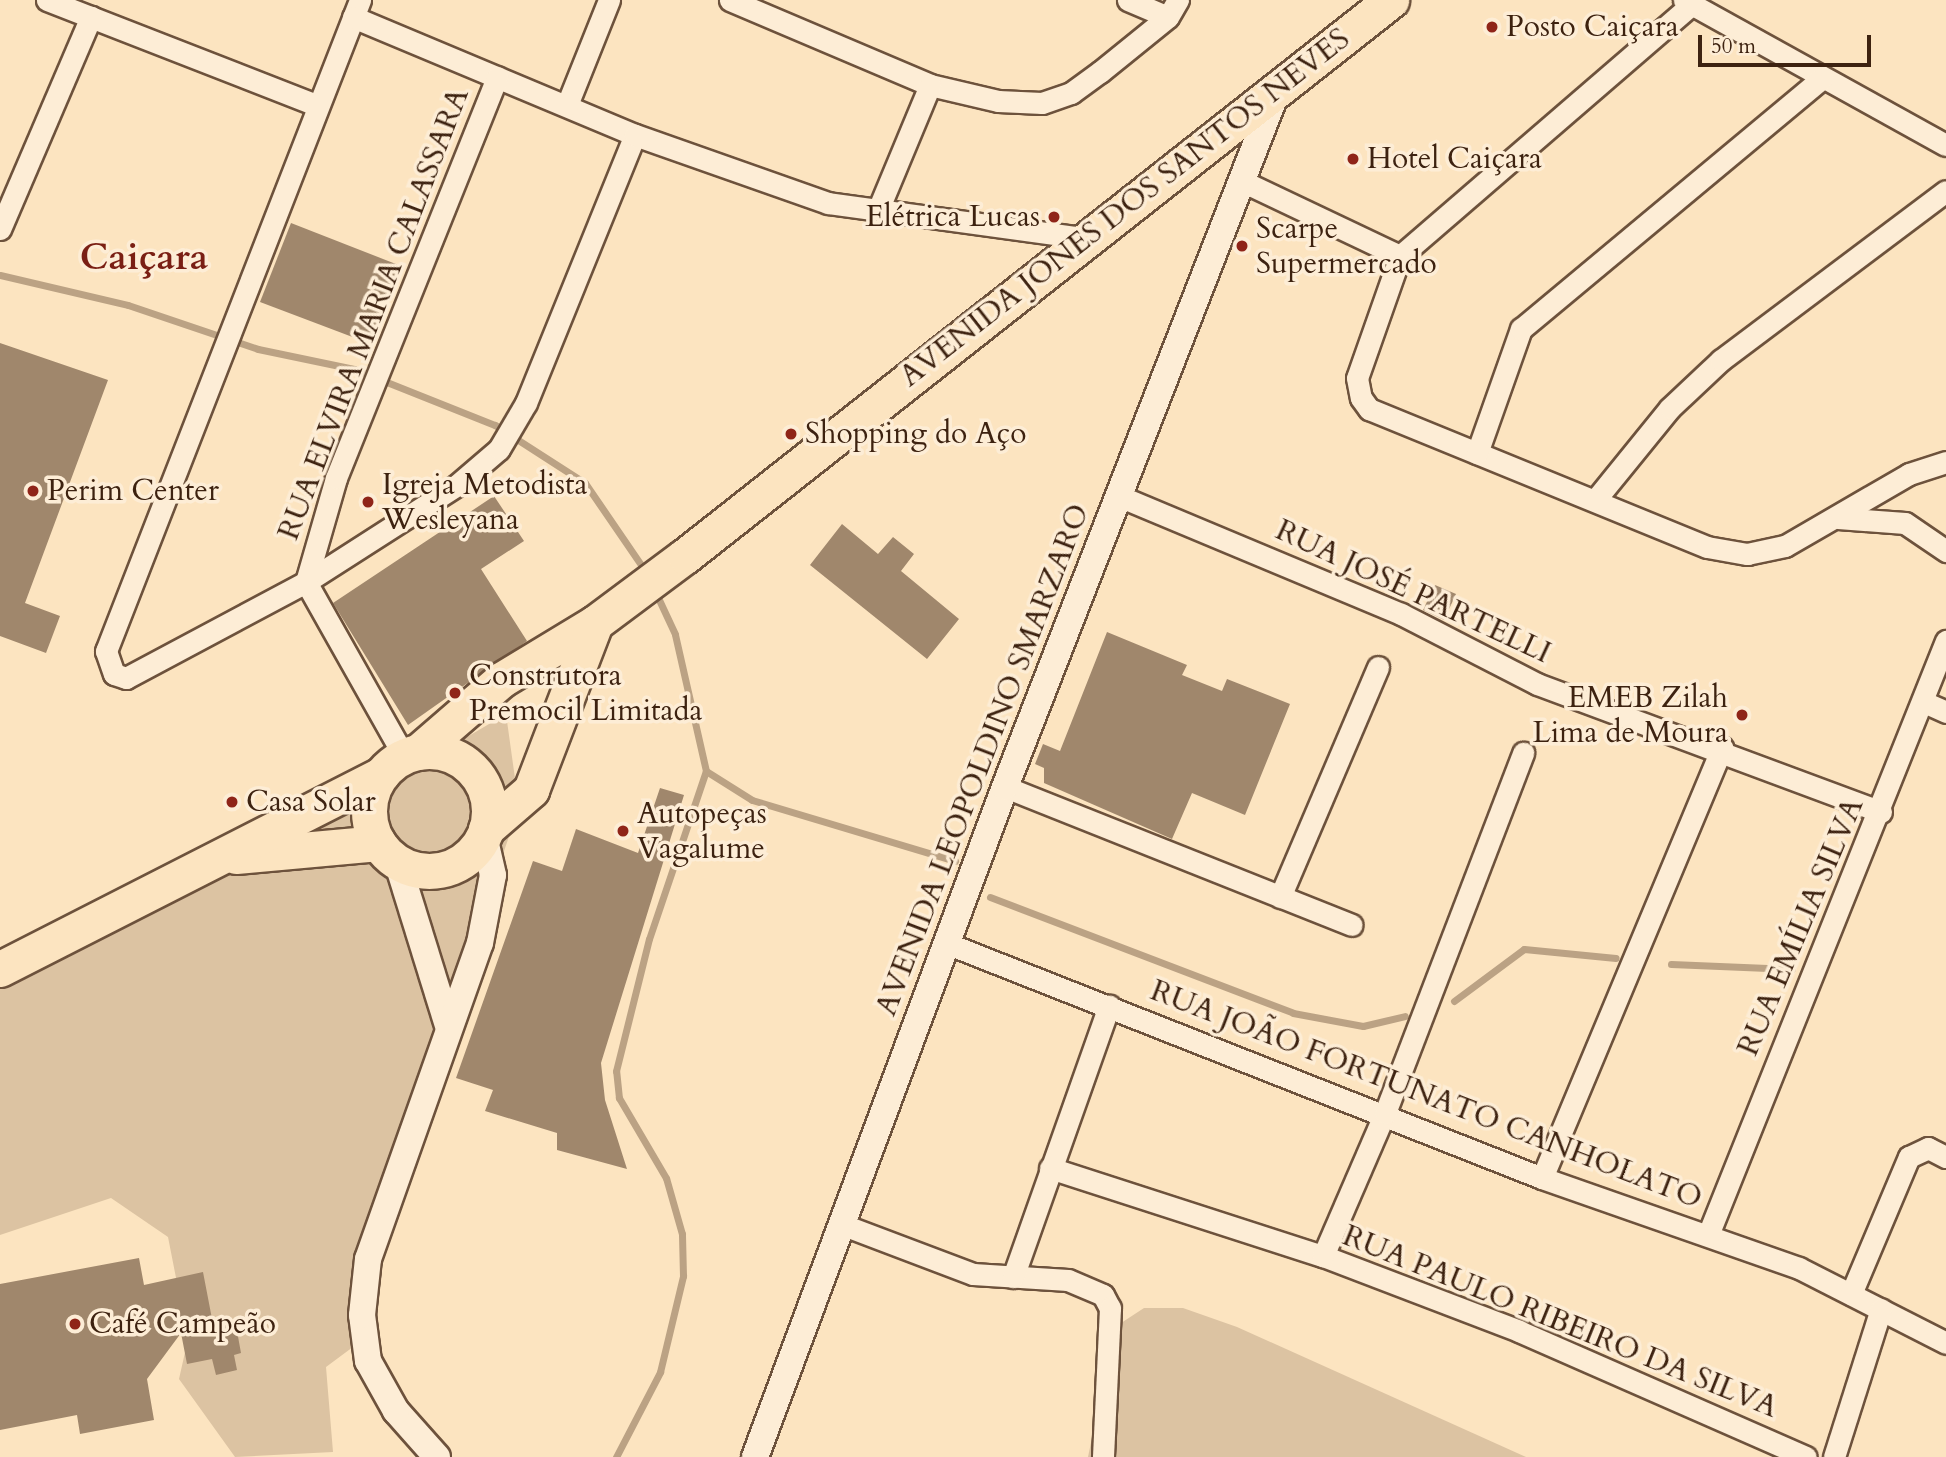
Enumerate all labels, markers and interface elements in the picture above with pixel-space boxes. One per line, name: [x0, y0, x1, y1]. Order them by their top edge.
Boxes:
place label: Posto Caiçara: [1506, 9, 1679, 45]
marker: Posto Caiçara: [1484, 19, 1500, 35]
street label: AVENIDA JONES DOS SANTOS NEVES: [893, 21, 1357, 395]
scale bar: [1701, 21, 1874, 65]
text: 50 m: [1711, 32, 1756, 61]
street label: RUA ELVIRA MARIA CALASSARA: [271, 83, 477, 545]
place label: Hotel Caiçara: [1367, 141, 1542, 177]
marker: Hotel Caiçara: [1345, 151, 1361, 167]
place label: Elétrica Lucas: [865, 199, 1040, 235]
marker: Elétrica Lucas: [1046, 209, 1062, 225]
place label: Scarpe Supermercado: [1256, 211, 1437, 282]
district label: Caiçara: [80, 235, 208, 279]
marker: Scarpe Supermercado: [1234, 238, 1250, 254]
place label: Shopping do Aço: [805, 416, 1026, 452]
marker: Shopping do Aço: [783, 426, 799, 442]
place label: Igreja Metodista Wesleyana: [382, 467, 588, 538]
place label: Perim Center: [47, 473, 219, 509]
marker: Perim Center: [25, 483, 41, 499]
marker: Igreja Metodista Wesleyana: [360, 494, 376, 510]
street label: AVENIDA LEOPOLDINO SMARZARO: [869, 499, 1097, 1021]
street label: RUA JOSÉ PARTELLI: [1270, 512, 1556, 672]
place label: Construtora Premocil Limitada: [469, 658, 702, 728]
place label: EMEB Zilah Lima de Moura: [1533, 680, 1728, 750]
marker: Construtora Premocil Limitada: [447, 685, 463, 701]
marker: EMEB Zilah Lima de Moura: [1734, 707, 1750, 723]
place label: Casa Solar: [246, 784, 376, 820]
street label: RUA EMÍLIA SILVA: [1730, 793, 1872, 1061]
marker: Casa Solar: [224, 794, 240, 810]
place label: Autopeças Vagalume: [637, 796, 767, 866]
marker: Autopeças Vagalume: [615, 823, 631, 839]
street label: RUA JOÃO FORTUNATO CANHOLATO: [1145, 973, 1707, 1217]
street label: RUA PAULO RIBEIRO DA SILVA: [1337, 1218, 1783, 1426]
place label: Café Campeão: [89, 1306, 276, 1342]
marker: Café Campeão: [67, 1316, 83, 1332]

